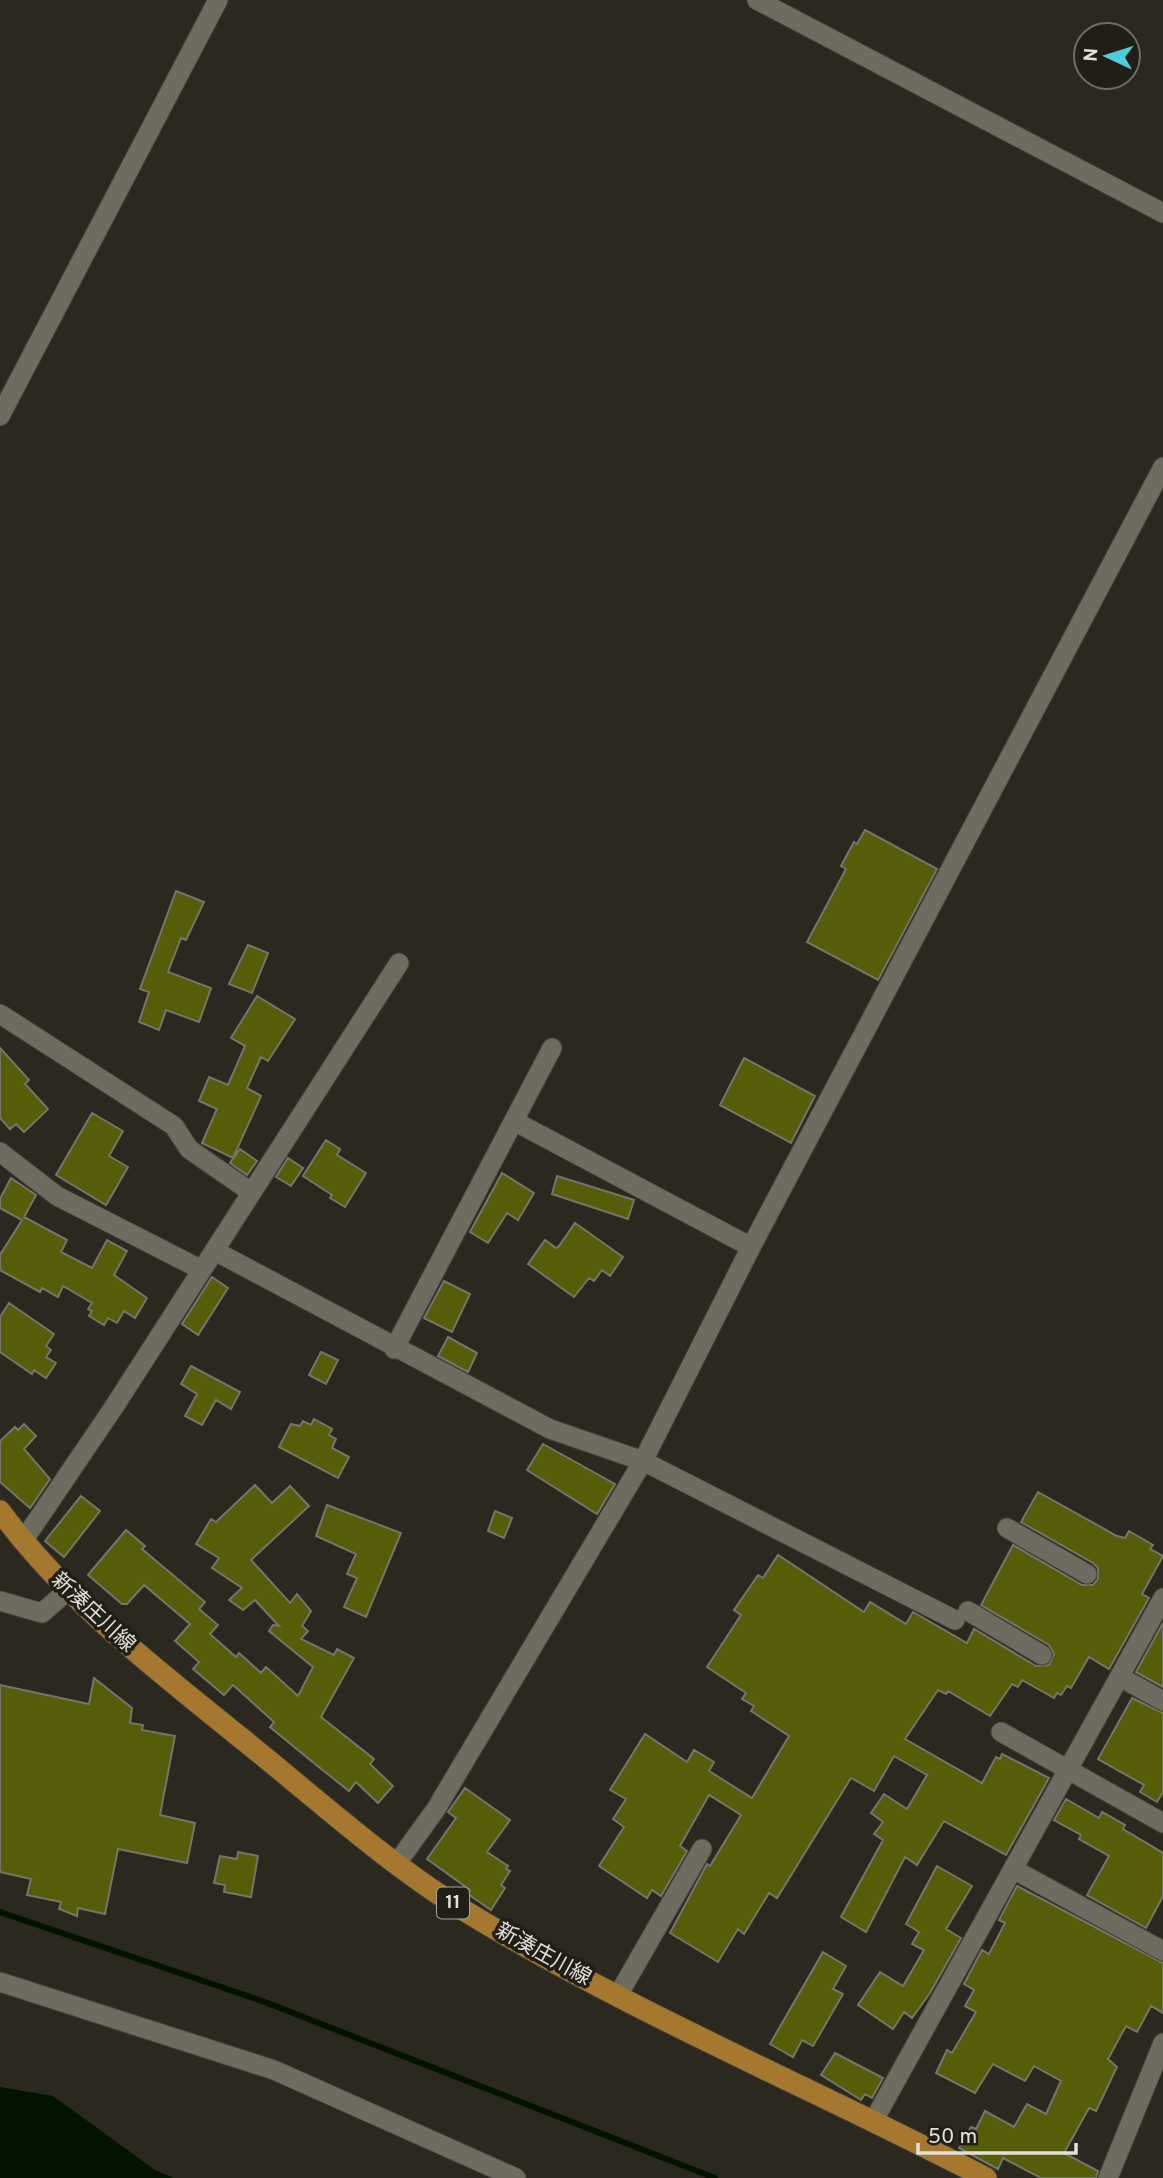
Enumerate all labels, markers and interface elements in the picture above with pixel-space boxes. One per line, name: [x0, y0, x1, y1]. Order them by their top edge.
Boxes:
north arrow: [1072, 21, 1142, 91]
text: N: [1080, 47, 1104, 63]
street label: 新湊庄川線: [45, 1567, 141, 1659]
road number: 11: [437, 1887, 469, 1918]
street label: 新湊庄川線: [491, 1918, 595, 1992]
scale bar: [918, 2112, 1076, 2156]
text: 50 m: [928, 2124, 977, 2151]

